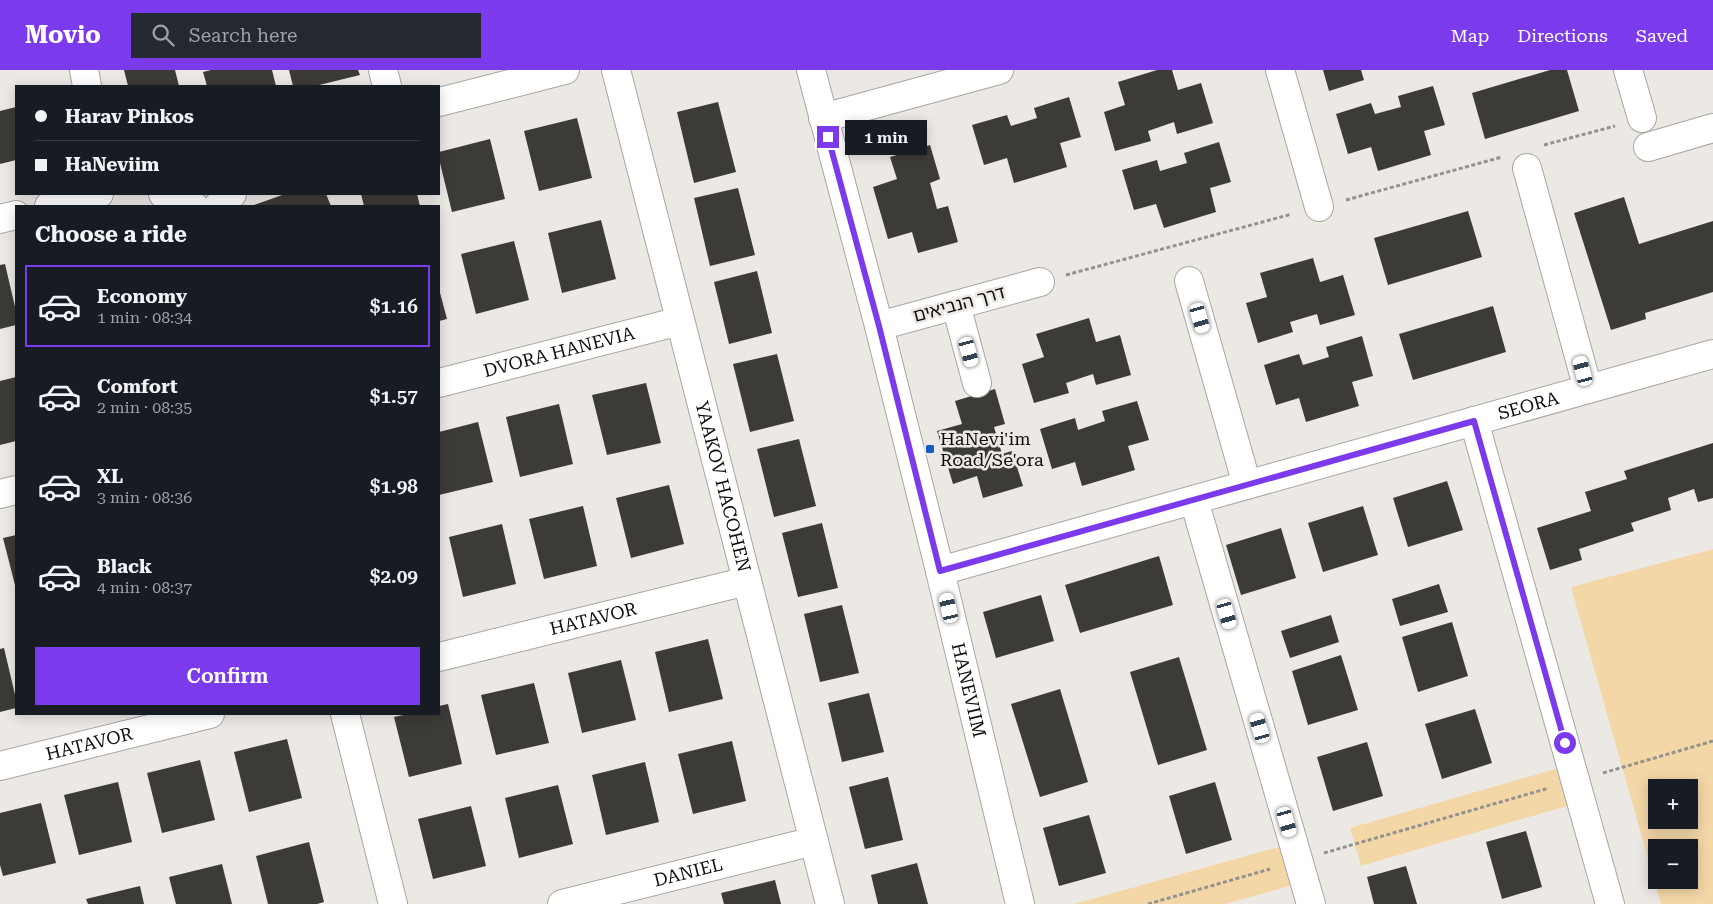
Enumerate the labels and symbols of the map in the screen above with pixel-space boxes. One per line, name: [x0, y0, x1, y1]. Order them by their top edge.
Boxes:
callout: 1 min: [846, 120, 928, 154]
route end: [817, 126, 839, 148]
street label: דרך הנביאים: [911, 281, 1007, 326]
car: [1188, 302, 1211, 334]
street label: DVORA HANEVIA: [481, 322, 637, 381]
car: [957, 336, 980, 368]
car: [1571, 355, 1594, 387]
street label: SEORA: [1495, 387, 1561, 424]
street label: YAAKOV HACOHEN: [691, 399, 755, 574]
place label: HaNevi'im Road/Se'ora: [940, 428, 1044, 470]
marker: HaNevi'im Road/Se'ora: [924, 443, 936, 455]
car: [938, 592, 959, 624]
street label: HATAVOR: [548, 597, 639, 639]
car: [1215, 598, 1238, 630]
street label: HANEVIIM: [948, 641, 991, 740]
car: [1248, 712, 1271, 744]
street label: HATAVOR: [43, 722, 135, 764]
route start: [1554, 732, 1576, 754]
car: [1275, 806, 1298, 838]
street label: DANIEL: [651, 853, 725, 891]

